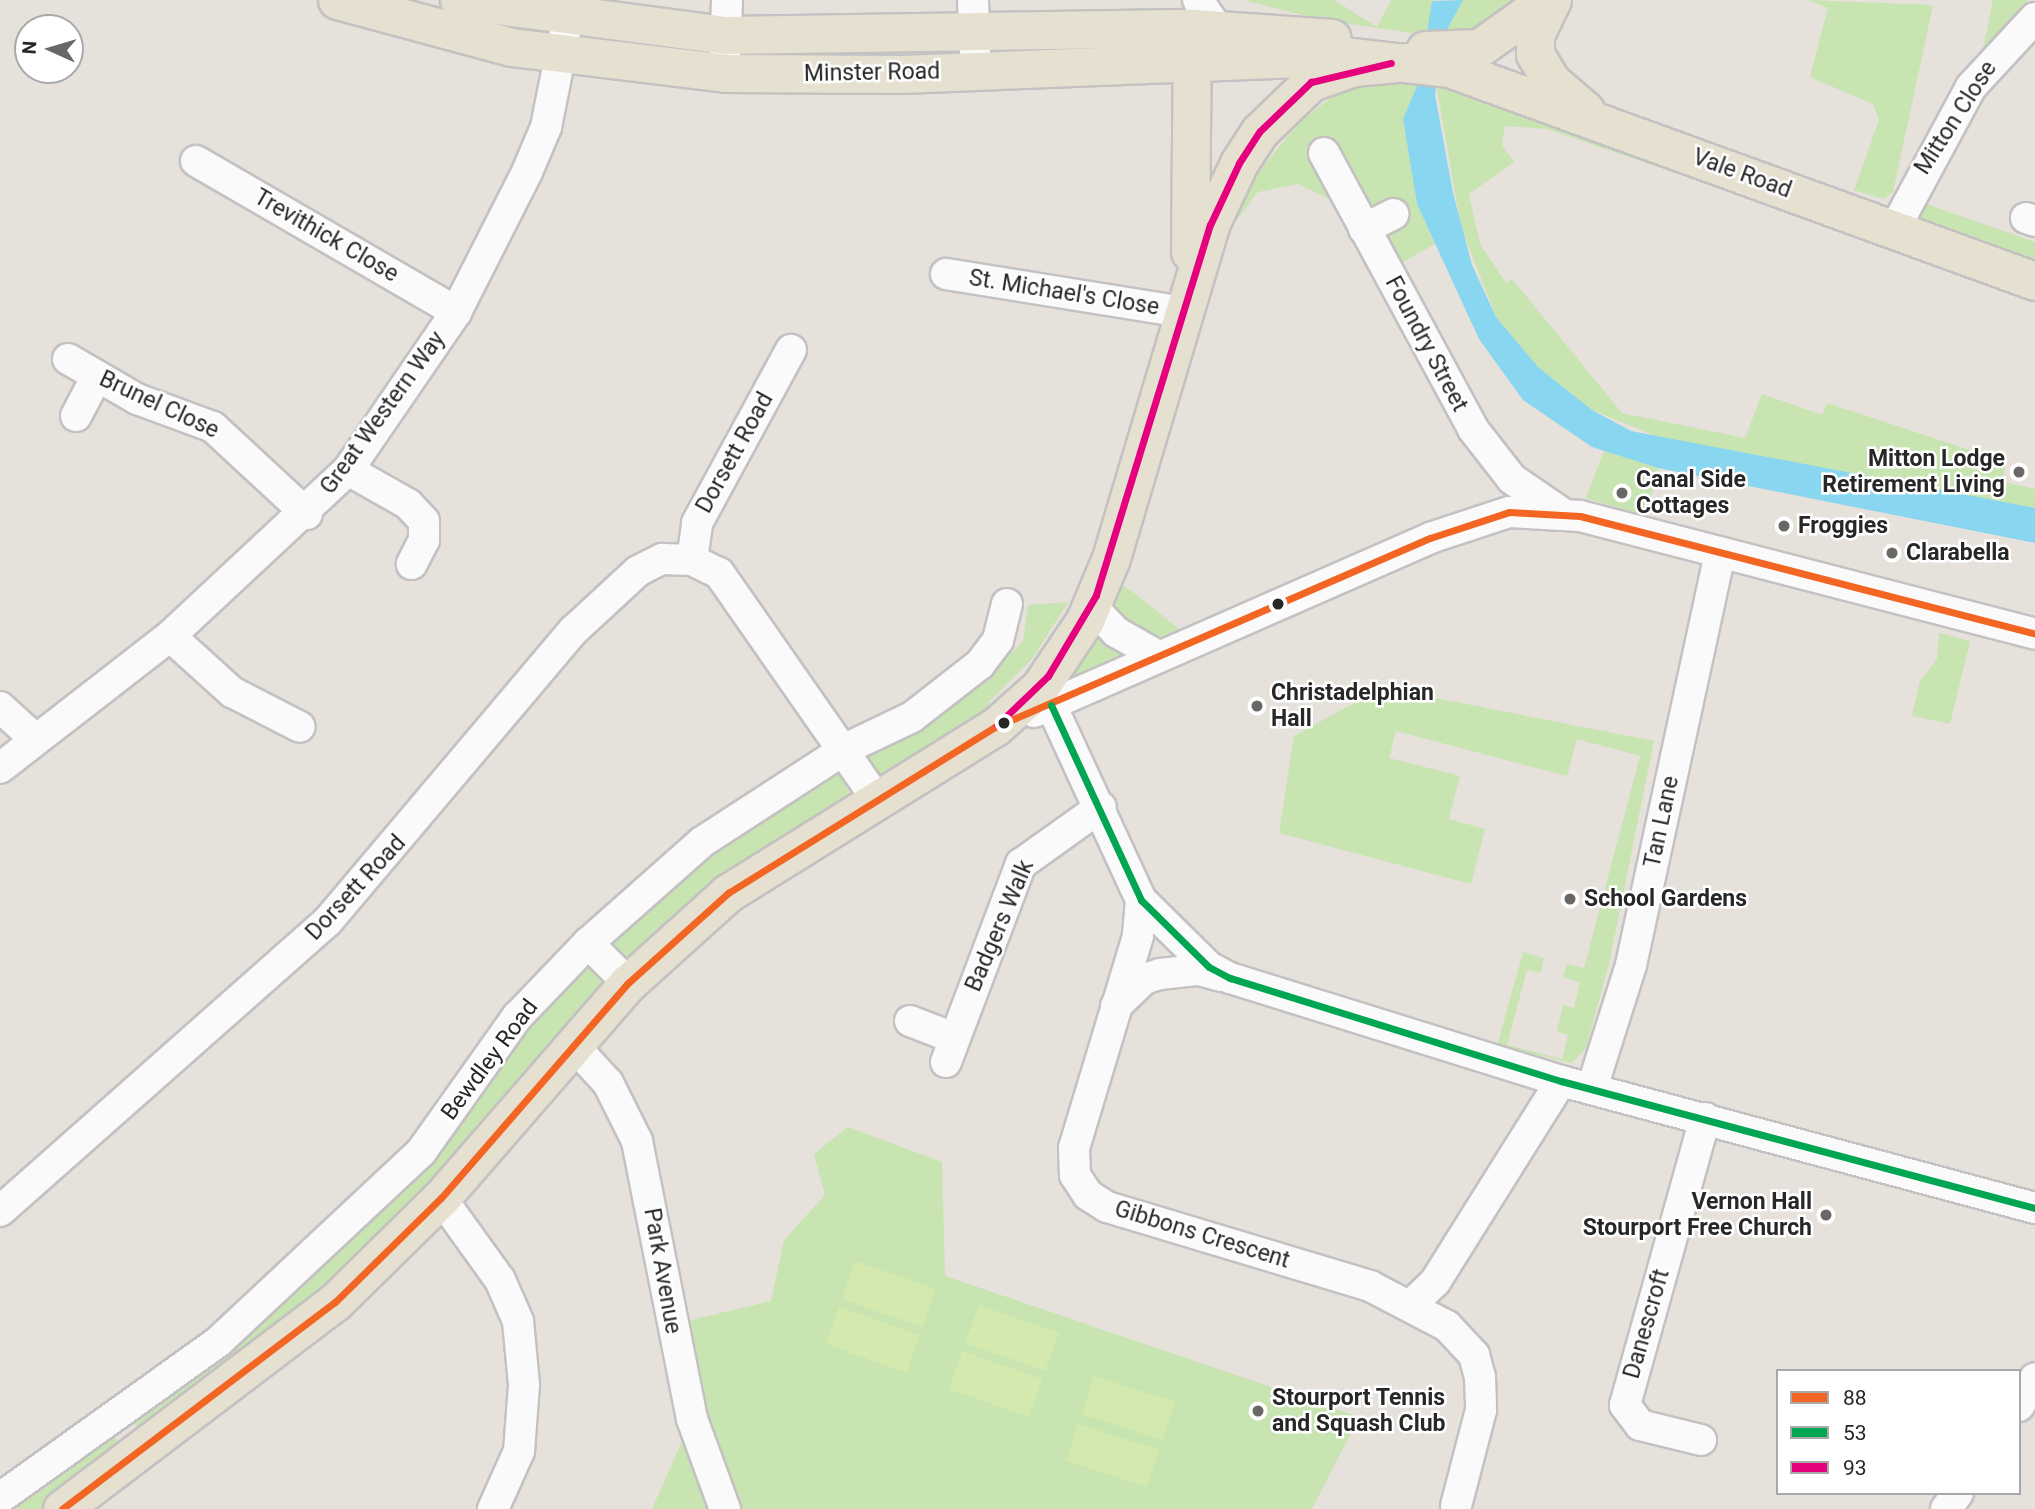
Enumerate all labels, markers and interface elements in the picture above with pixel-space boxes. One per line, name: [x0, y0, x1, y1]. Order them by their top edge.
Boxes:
north arrow: [14, 14, 84, 84]
text: N: [18, 40, 41, 55]
street label: Mitton Close: [1909, 56, 2003, 180]
street label: Minster Road: [804, 58, 940, 88]
street label: Vale Road: [1689, 143, 1795, 205]
street label: Trevithick Close: [249, 184, 403, 288]
street label: St. Michael's Close: [967, 264, 1161, 322]
street label: Foundry Street: [1379, 272, 1473, 416]
street label: Great Western Way: [315, 326, 451, 500]
street label: Brunel Close: [95, 365, 223, 445]
street label: Dorsett Road: [691, 388, 779, 518]
place label: Mitton Lodge Retirement Living: [1822, 445, 2005, 499]
marker: Mitton Lodge Retirement Living: [2011, 464, 2027, 480]
place label: Canal Side Cottages: [1636, 466, 1746, 520]
marker: Canal Side Cottages: [1614, 485, 1630, 501]
place label: Froggies: [1798, 512, 1888, 540]
marker: Froggies: [1776, 518, 1792, 534]
place label: Clarabella: [1906, 539, 2010, 567]
marker: Clarabella: [1884, 545, 1900, 561]
unlabelled marker: [1271, 597, 1285, 611]
place label: Christadelphian Hall: [1271, 679, 1434, 733]
marker: Christadelphian Hall: [1249, 698, 1265, 714]
unlabelled marker: [997, 716, 1011, 730]
street label: Tan Lane: [1639, 774, 1685, 870]
street label: Dorsett Road: [300, 830, 412, 946]
street label: Badgers Walk: [960, 856, 1040, 996]
place label: School Gardens: [1584, 885, 1747, 913]
marker: School Gardens: [1562, 891, 1578, 907]
street label: Bewdley Road: [436, 994, 544, 1126]
place label: Vernon Hall Stourport Free Church: [1583, 1188, 1812, 1242]
street label: Gibbons Crescent: [1111, 1195, 1293, 1275]
street label: Park Avenue: [637, 1206, 687, 1336]
marker: Vernon Hall Stourport Free Church: [1818, 1207, 1834, 1223]
street label: Danescroft: [1618, 1266, 1676, 1382]
legend: [1776, 1369, 2021, 1495]
place label: Stourport Tennis and Squash Club: [1272, 1384, 1446, 1438]
text: 88: [1843, 1386, 1867, 1410]
marker: Stourport Tennis and Squash Club: [1250, 1403, 1266, 1419]
text: 53: [1843, 1421, 1867, 1445]
text: 93: [1843, 1456, 1867, 1480]

